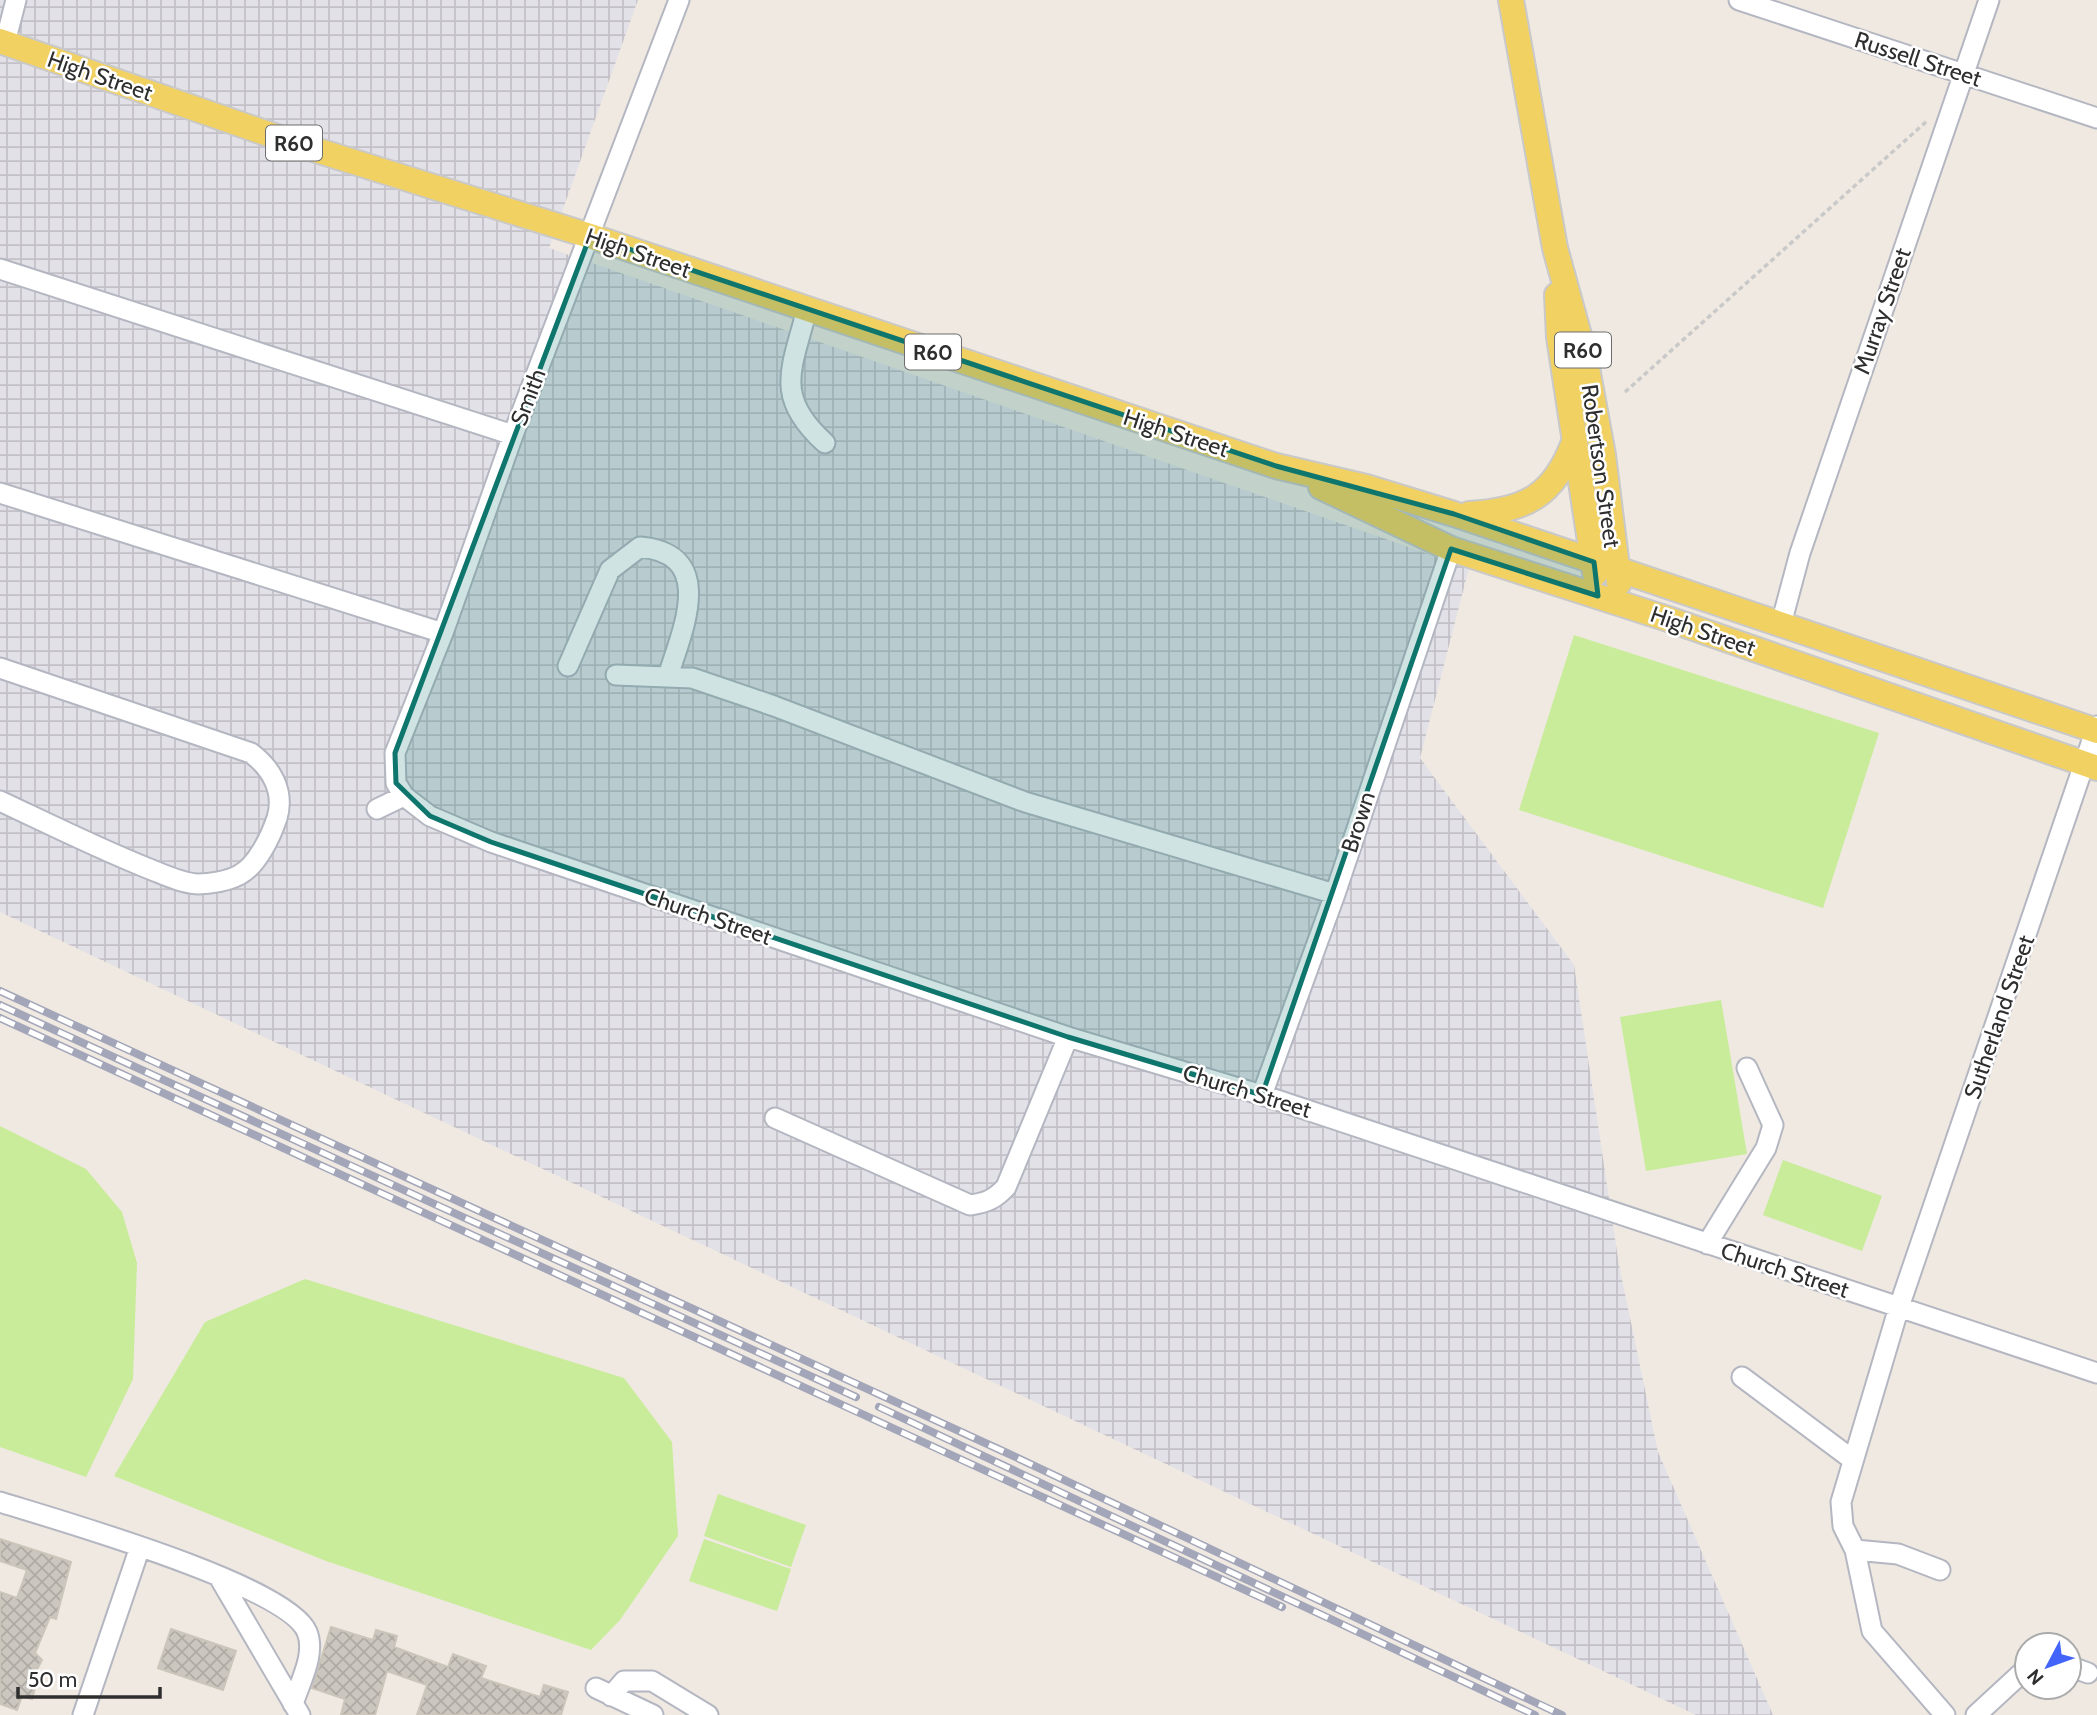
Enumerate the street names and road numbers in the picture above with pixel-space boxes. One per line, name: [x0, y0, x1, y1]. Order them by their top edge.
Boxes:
street label: Russell Street: [1851, 25, 1985, 93]
street label: High Street: [44, 45, 156, 107]
road number: R60: [266, 125, 322, 160]
street label: High Street: [582, 222, 694, 284]
street label: Murray Street: [1847, 244, 1917, 378]
road number: R60: [1555, 332, 1611, 368]
road number: R60: [905, 334, 961, 370]
street label: Smith: [504, 365, 552, 429]
street label: Robertson Street: [1576, 382, 1626, 550]
street label: High Street: [1120, 403, 1232, 463]
street label: High Street: [1647, 600, 1759, 662]
street label: Brown: [1335, 788, 1381, 856]
street label: Church Street: [641, 881, 776, 951]
street label: Sutherland Street: [1958, 931, 2040, 1102]
street label: Church Street: [1179, 1058, 1315, 1124]
street label: Church Street: [1717, 1236, 1853, 1304]

